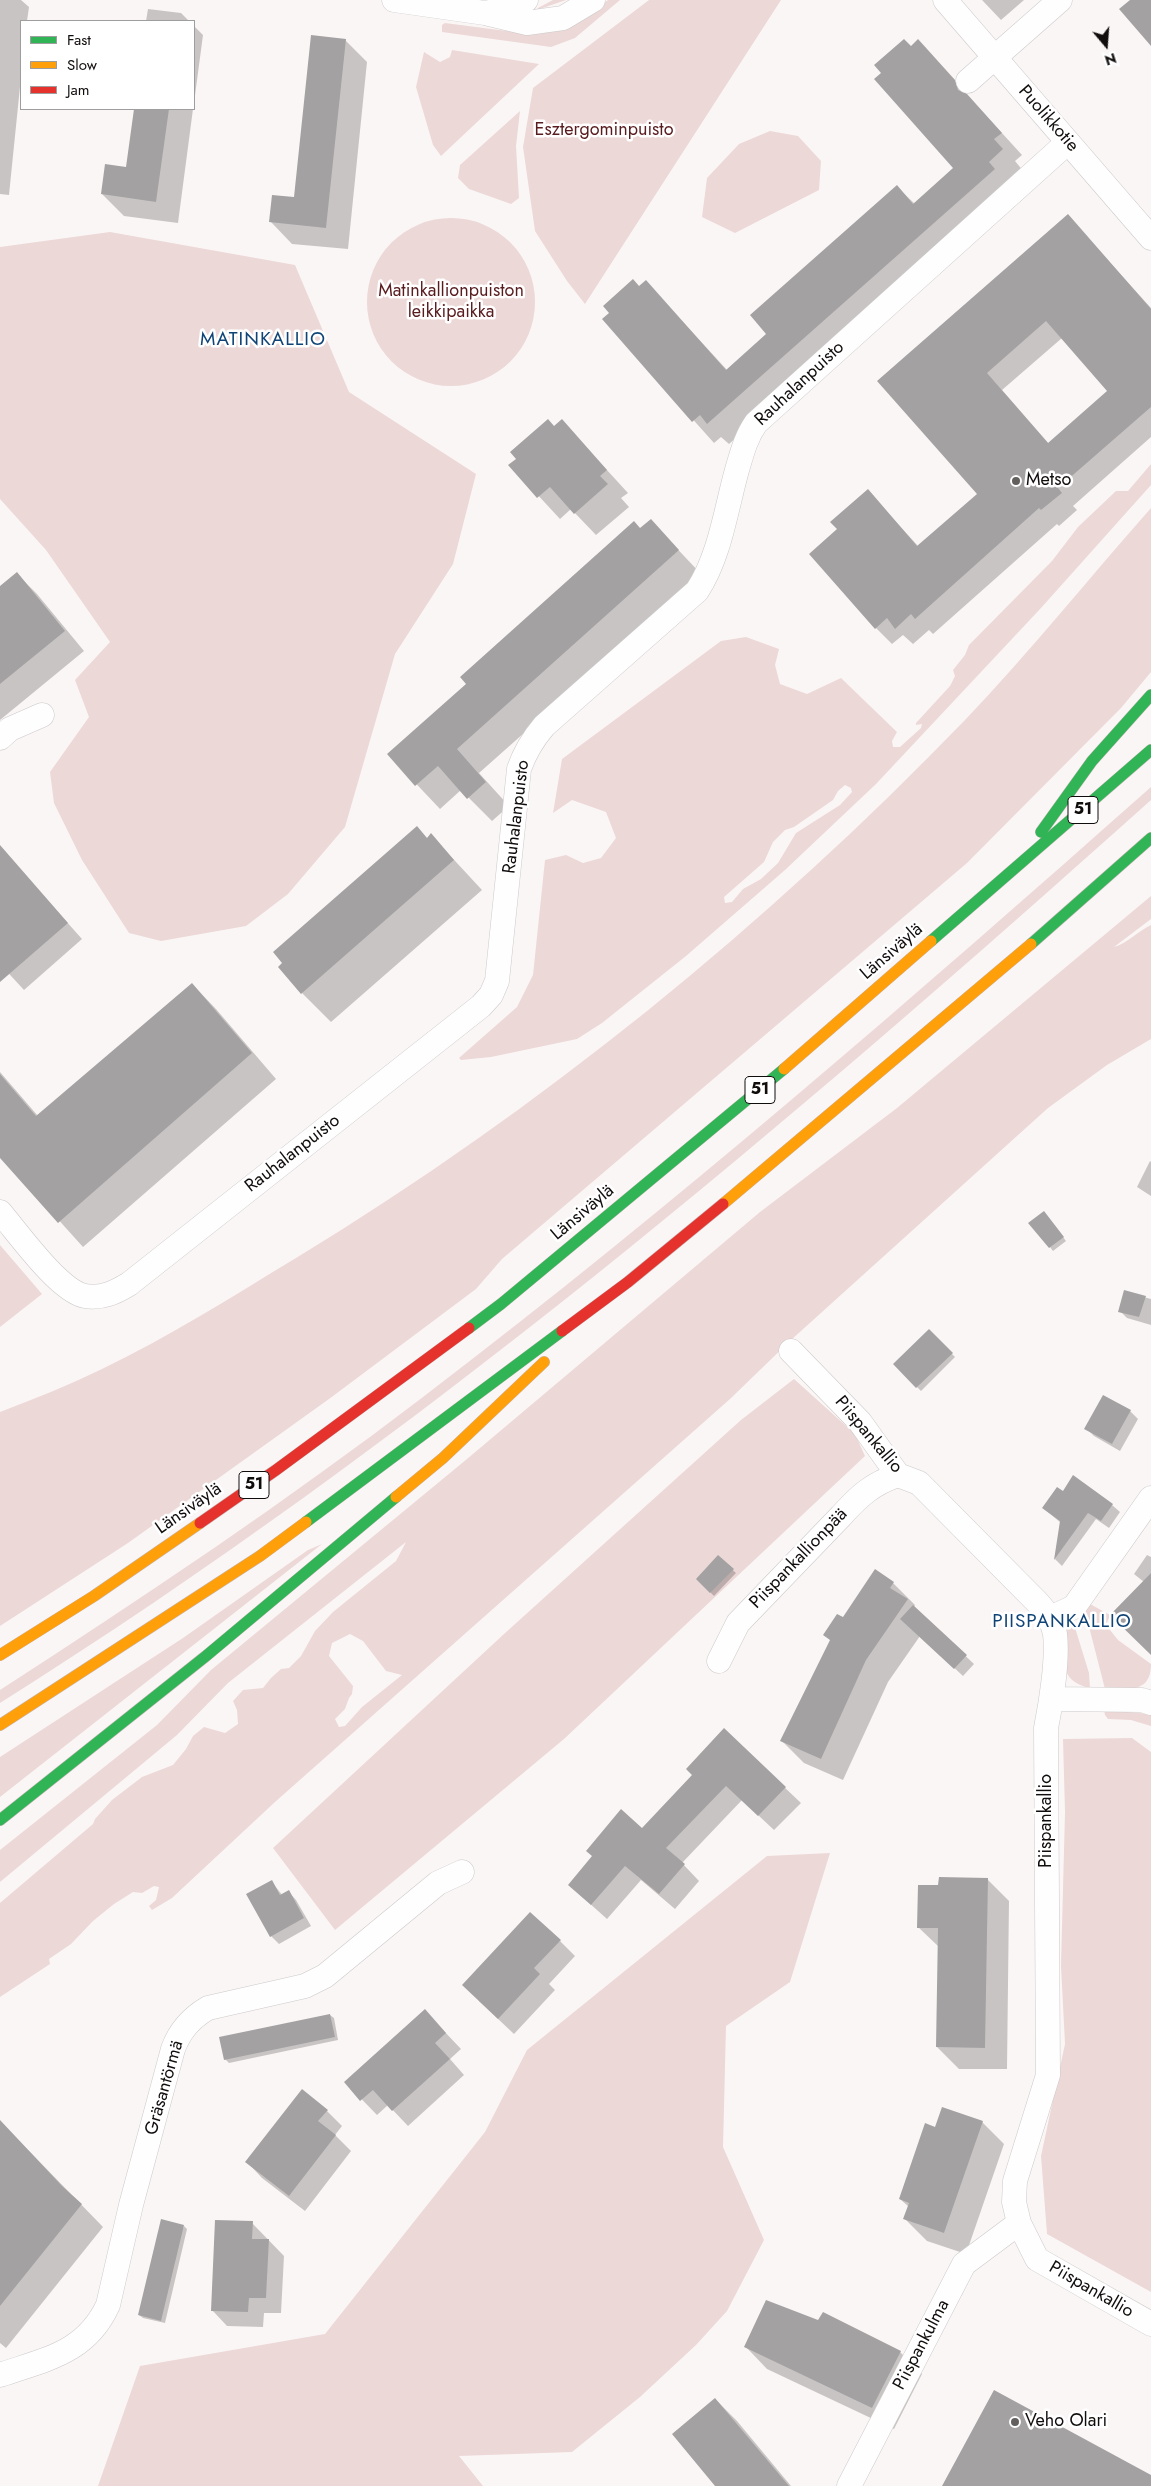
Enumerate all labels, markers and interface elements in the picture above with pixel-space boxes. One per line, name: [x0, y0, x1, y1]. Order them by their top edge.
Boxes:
legend: [20, 20, 195, 110]
north arrow: [1081, 20, 1131, 70]
text: Fast: [67, 29, 91, 51]
text: N: [1102, 48, 1119, 70]
text: Slow: [67, 54, 97, 76]
text: Jam: [67, 79, 90, 101]
street label: Puolikkotie: [1013, 81, 1083, 157]
park label: Esztergominpuisto: [535, 120, 673, 142]
park label: Matinkallionpuiston leikkipaikka: [378, 281, 524, 324]
district label: MATINKALLIO: [199, 329, 327, 351]
street label: Rauhalanpuisto: [751, 337, 849, 431]
place label: Metso: [1026, 470, 1071, 492]
marker: Metso: [1010, 475, 1022, 487]
street label: Rauhalanpuisto: [499, 759, 535, 875]
road number: 51: [1068, 796, 1098, 824]
street label: Länsiväylä: [856, 919, 928, 985]
road number: 51: [745, 1076, 775, 1104]
street label: Rauhalanpuisto: [241, 1110, 345, 1198]
street label: Länsiväylä: [547, 1180, 619, 1246]
street label: Piispankallio: [829, 1392, 907, 1478]
road number: 51: [239, 1472, 269, 1498]
street label: Länsiväylä: [152, 1478, 226, 1540]
street label: Piispankallionpää: [746, 1504, 852, 1614]
district label: PIISPANKALLIO: [991, 1611, 1133, 1633]
street label: Piispankallio: [1036, 1774, 1058, 1868]
street label: Gräsantörmä: [141, 2038, 189, 2138]
street label: Piispankallio: [1045, 2257, 1137, 2323]
street label: Piispankulma: [889, 2296, 955, 2394]
place label: Veho Olari: [1025, 2411, 1107, 2433]
marker: Veho Olari: [1009, 2416, 1021, 2428]

